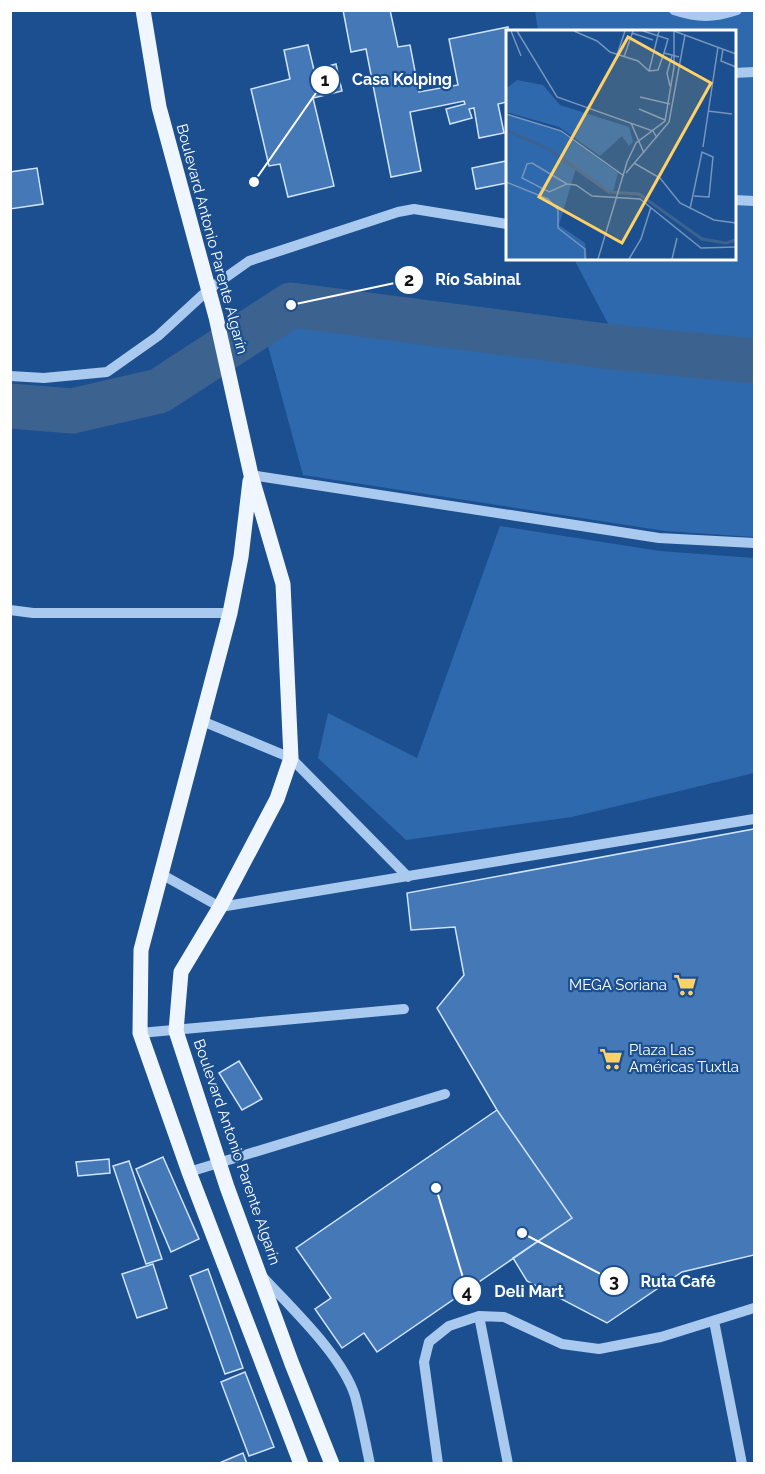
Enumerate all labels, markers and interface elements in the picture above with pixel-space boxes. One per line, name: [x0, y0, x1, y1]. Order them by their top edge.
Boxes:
inset map: [506, 30, 735, 260]
callout: Casa Kolping: [310, 63, 464, 97]
text: 1: [321, 69, 330, 90]
text: Casa Kolping: [352, 70, 452, 89]
street label: Boulevard Antonio Parente Algarín: [173, 122, 251, 356]
callout: Río Sabinal: [394, 263, 533, 297]
text: 2: [404, 269, 414, 290]
text: Río Sabinal: [435, 270, 522, 289]
supermarket icon: MEGA Soriana: [672, 972, 698, 998]
place label: MEGA Soriana: [569, 976, 667, 994]
street label: Boulevard Antonio Parente Algarín: [190, 1037, 284, 1267]
place label: Plaza Las Américas Tuxtla: [629, 1041, 739, 1076]
supermarket icon: Plaza Las Américas Tuxtla: [598, 1046, 624, 1072]
callout: Ruta Café: [599, 1264, 728, 1298]
text: 3: [609, 1270, 619, 1291]
text: Ruta Café: [640, 1272, 716, 1291]
callout: Deli Mart: [452, 1274, 575, 1308]
text: 4: [462, 1281, 472, 1302]
text: Deli Mart: [494, 1282, 564, 1301]

